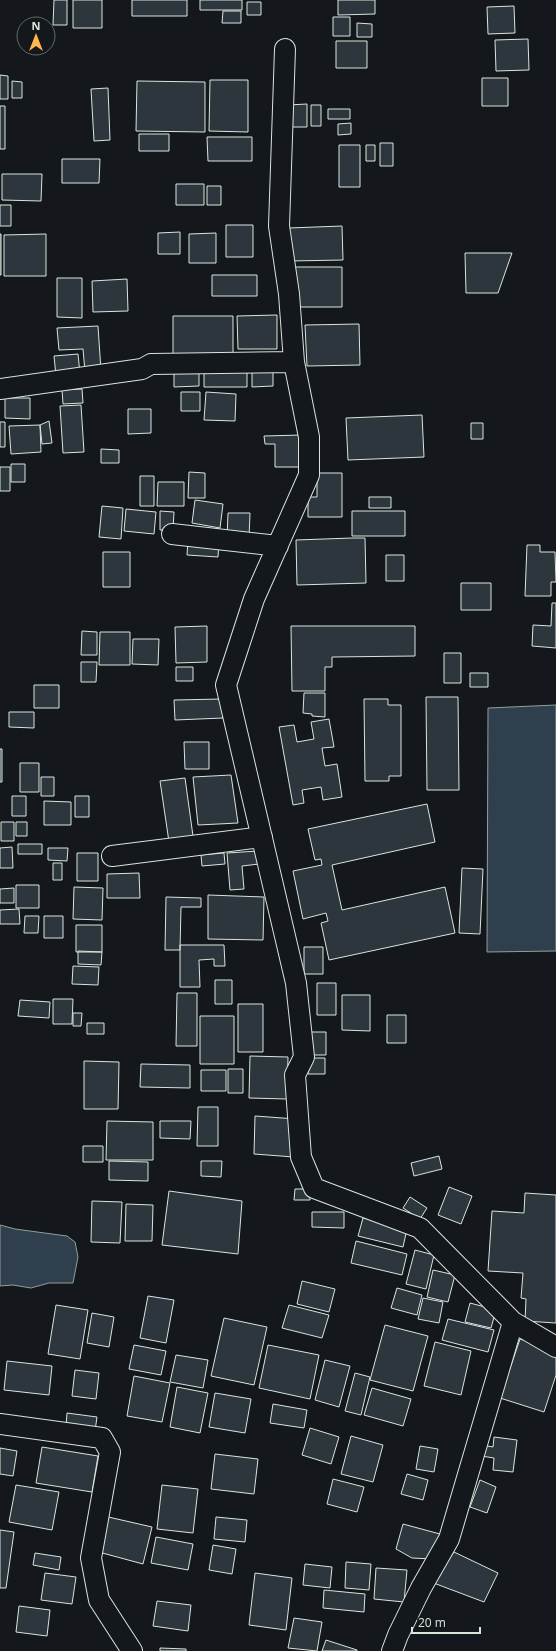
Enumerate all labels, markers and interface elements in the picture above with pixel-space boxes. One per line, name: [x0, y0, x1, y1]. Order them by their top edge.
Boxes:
north arrow: [16, 16, 56, 56]
text: N: [32, 18, 40, 33]
scale bar: [412, 1609, 480, 1635]
text: 20 m: [418, 1614, 446, 1631]

